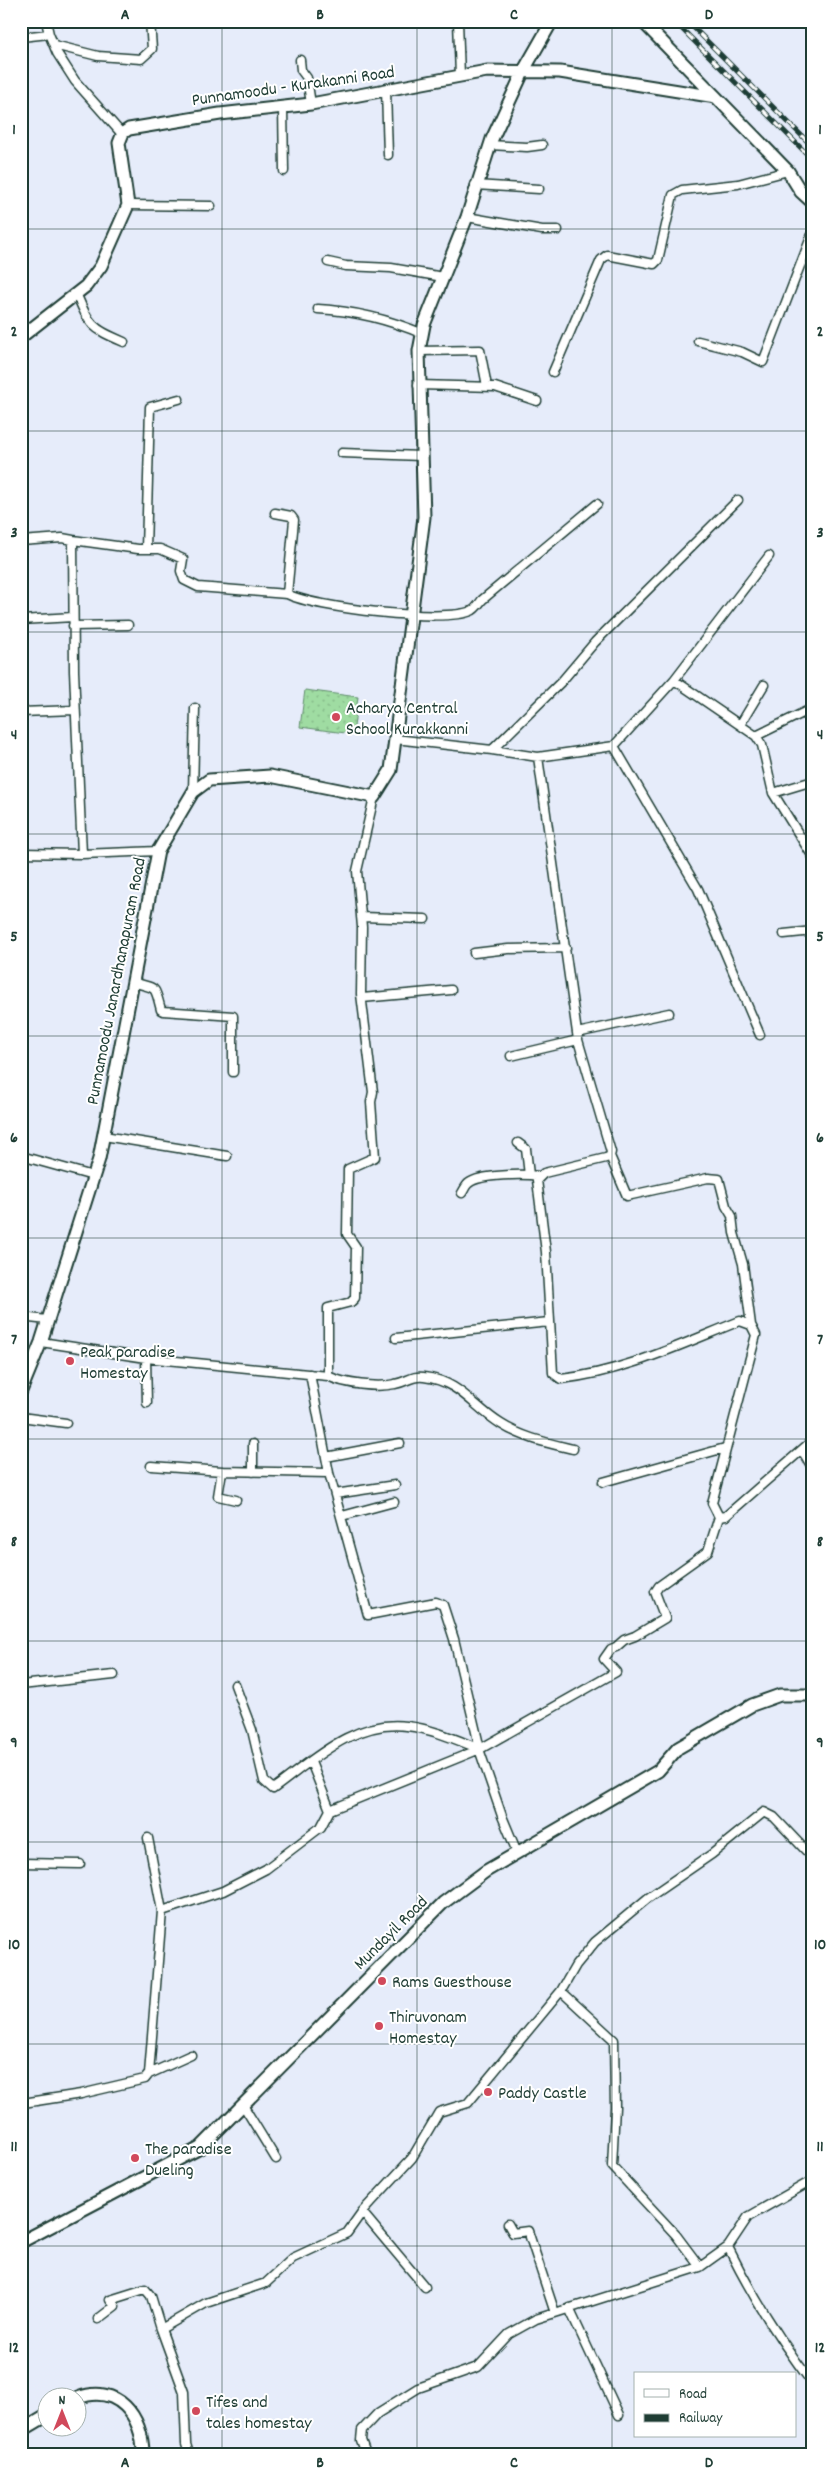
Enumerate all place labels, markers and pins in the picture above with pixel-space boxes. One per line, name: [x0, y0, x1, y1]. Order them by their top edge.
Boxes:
place label: Acharya Central School Kurakkanni: [346, 697, 468, 743]
marker: Acharya Central School Kurakkanni: [330, 711, 342, 723]
place label: Peak paradise Homestay: [80, 1341, 175, 1387]
marker: Peak paradise Homestay: [64, 1355, 76, 1367]
place label: Rams Guesthouse: [392, 1971, 512, 1996]
marker: Rams Guesthouse: [376, 1975, 388, 1987]
place label: Thiruvonam Homestay: [389, 2006, 467, 2052]
marker: Thiruvonam Homestay: [373, 2020, 385, 2032]
place label: Paddy Castle: [498, 2082, 587, 2107]
marker: Paddy Castle: [482, 2086, 494, 2098]
place label: The paradise Dueling: [145, 2138, 232, 2184]
marker: The paradise Dueling: [129, 2152, 141, 2164]
place label: Tifes and tales homestay: [206, 2391, 312, 2437]
marker: Tifes and tales homestay: [190, 2405, 202, 2417]

